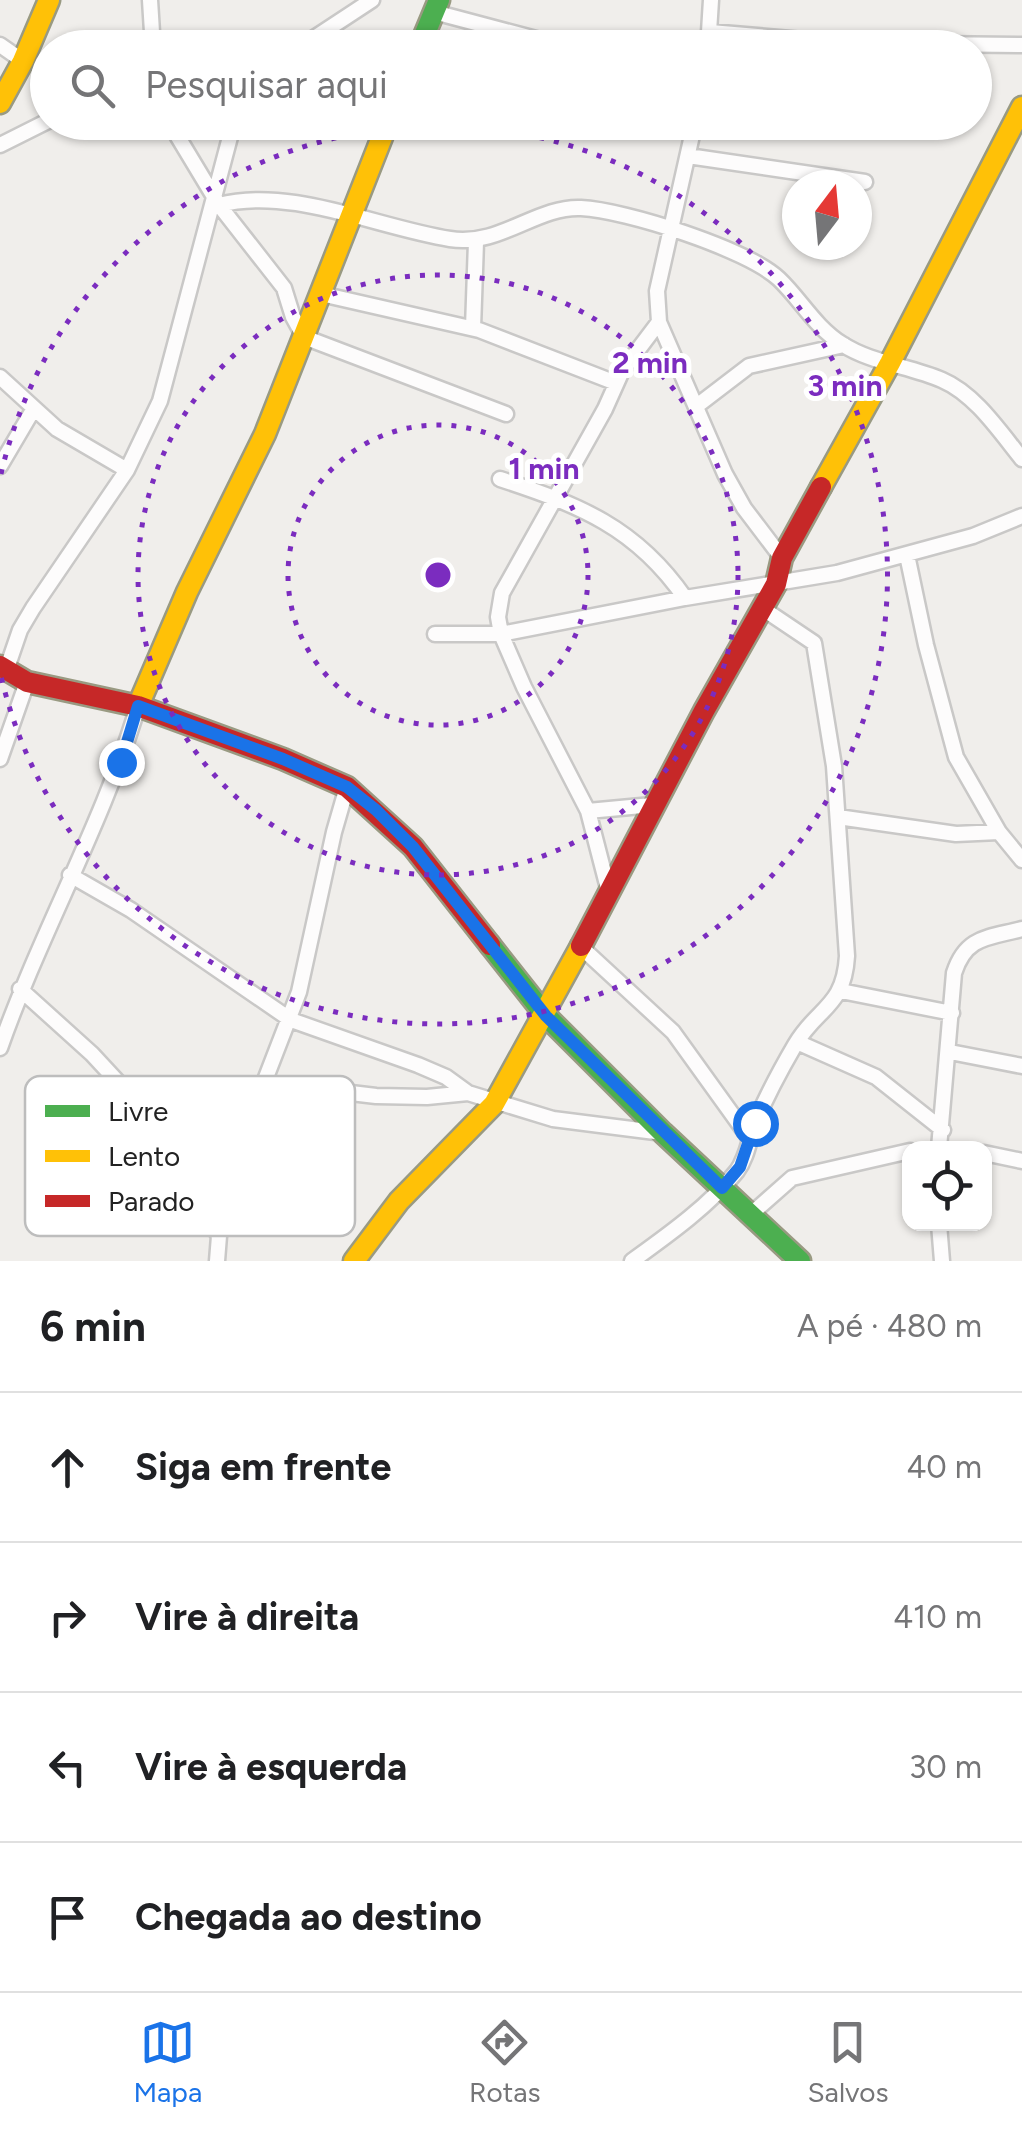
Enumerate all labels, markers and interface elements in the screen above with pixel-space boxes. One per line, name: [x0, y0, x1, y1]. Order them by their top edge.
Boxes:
search box: [30, 30, 992, 140]
icon: search: [65, 58, 120, 113]
text: Pesquisar aqui: [145, 62, 388, 108]
north arrow: [782, 170, 872, 260]
text: 2 min: [612, 344, 688, 381]
text: 3 min: [808, 367, 882, 404]
text: 1 min: [509, 450, 579, 487]
centre of rings: [420, 557, 456, 593]
route end: [99, 740, 145, 786]
legend: [25, 1076, 355, 1236]
text: Livre: [108, 1094, 168, 1128]
route start: [733, 1101, 779, 1147]
text: Lento: [108, 1139, 180, 1173]
map controls: [902, 1141, 992, 1231]
button: locate: [902, 1141, 992, 1231]
text: Parado: [108, 1184, 195, 1218]
text: 6 min: [40, 1301, 146, 1352]
text: A pé · 480 m: [797, 1307, 982, 1345]
icon: ahead: [40, 1440, 95, 1495]
text: Siga em frente: [135, 1444, 391, 1490]
text: 40 m: [906, 1448, 982, 1486]
icon: right: [40, 1590, 95, 1645]
text: Vire à direita: [135, 1594, 359, 1640]
text: 410 m: [893, 1598, 982, 1636]
icon: left: [40, 1740, 95, 1795]
text: Vire à esquerda: [135, 1744, 407, 1790]
text: 30 m: [909, 1748, 982, 1786]
icon: arrive: [40, 1890, 95, 1945]
text: Chegada ao destino: [135, 1894, 482, 1940]
tab: Mapa: [133, 2015, 202, 2109]
tab: Rotas: [469, 2015, 541, 2109]
tab: Salvos: [807, 2015, 889, 2109]

